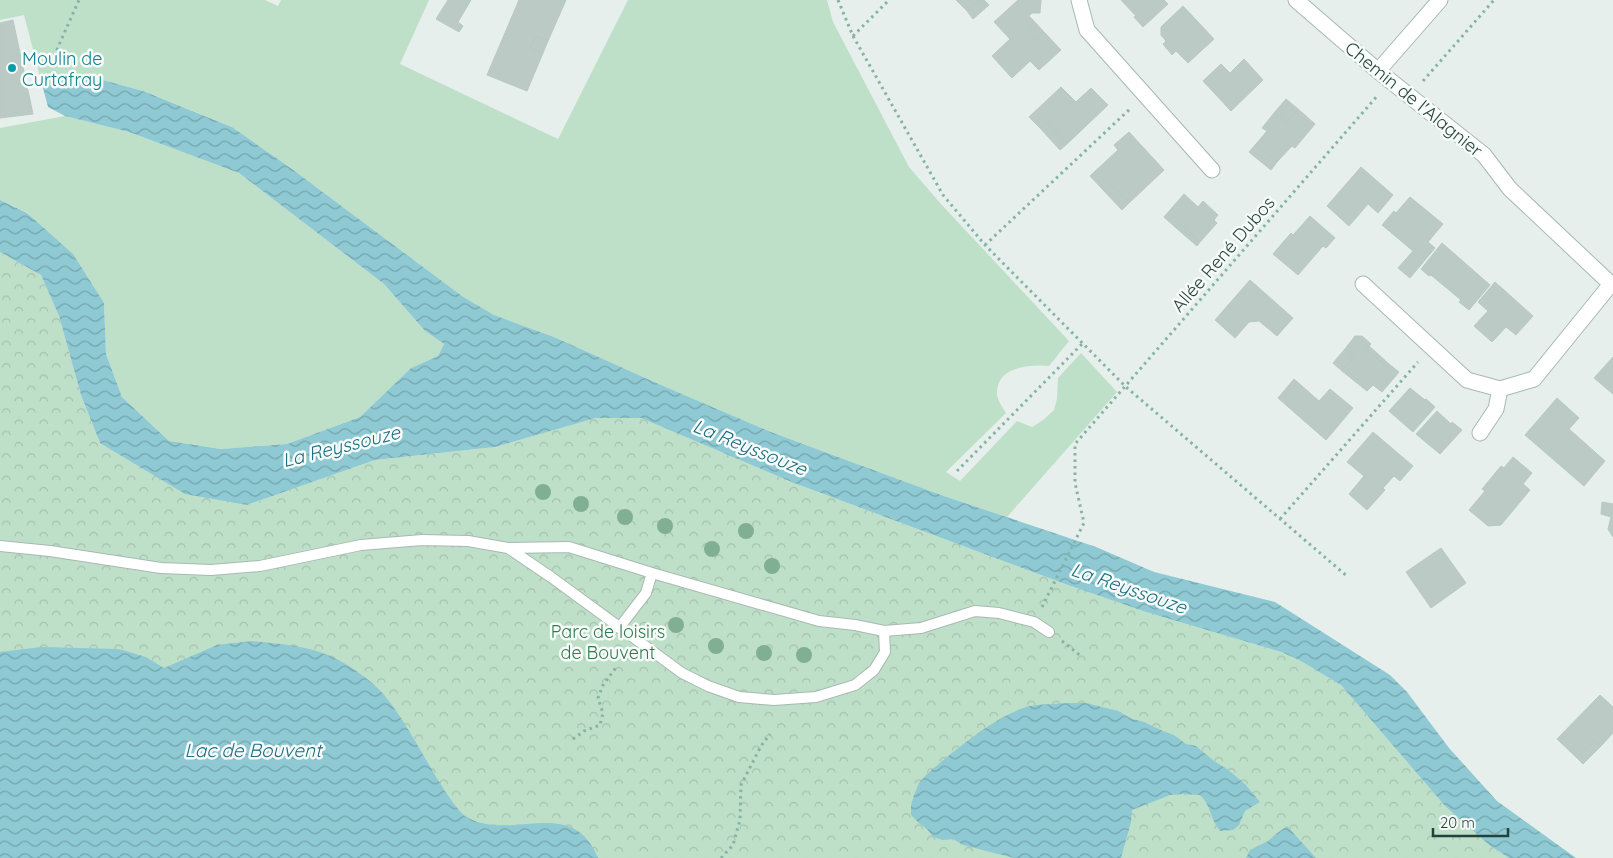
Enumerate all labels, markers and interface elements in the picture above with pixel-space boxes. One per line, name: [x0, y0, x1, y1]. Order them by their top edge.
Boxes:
street label: Chemin de l'Alagnier: [1340, 36, 1488, 162]
place label: Moulin de Curtafray: [22, 47, 102, 91]
marker: Moulin de Curtafray: [6, 62, 18, 74]
street label: Allée René Dubos: [1166, 191, 1280, 317]
water label: La Reyssouze: [690, 413, 811, 481]
water label: La Reyssouze: [280, 419, 404, 472]
water label: La Reyssouze: [1068, 557, 1191, 619]
park label: Parc de loisirs de Bouvent: [551, 620, 665, 664]
water label: Lac de Bouvent: [185, 738, 324, 762]
scale bar: [1433, 806, 1508, 838]
text: 20 m: [1440, 813, 1475, 832]

